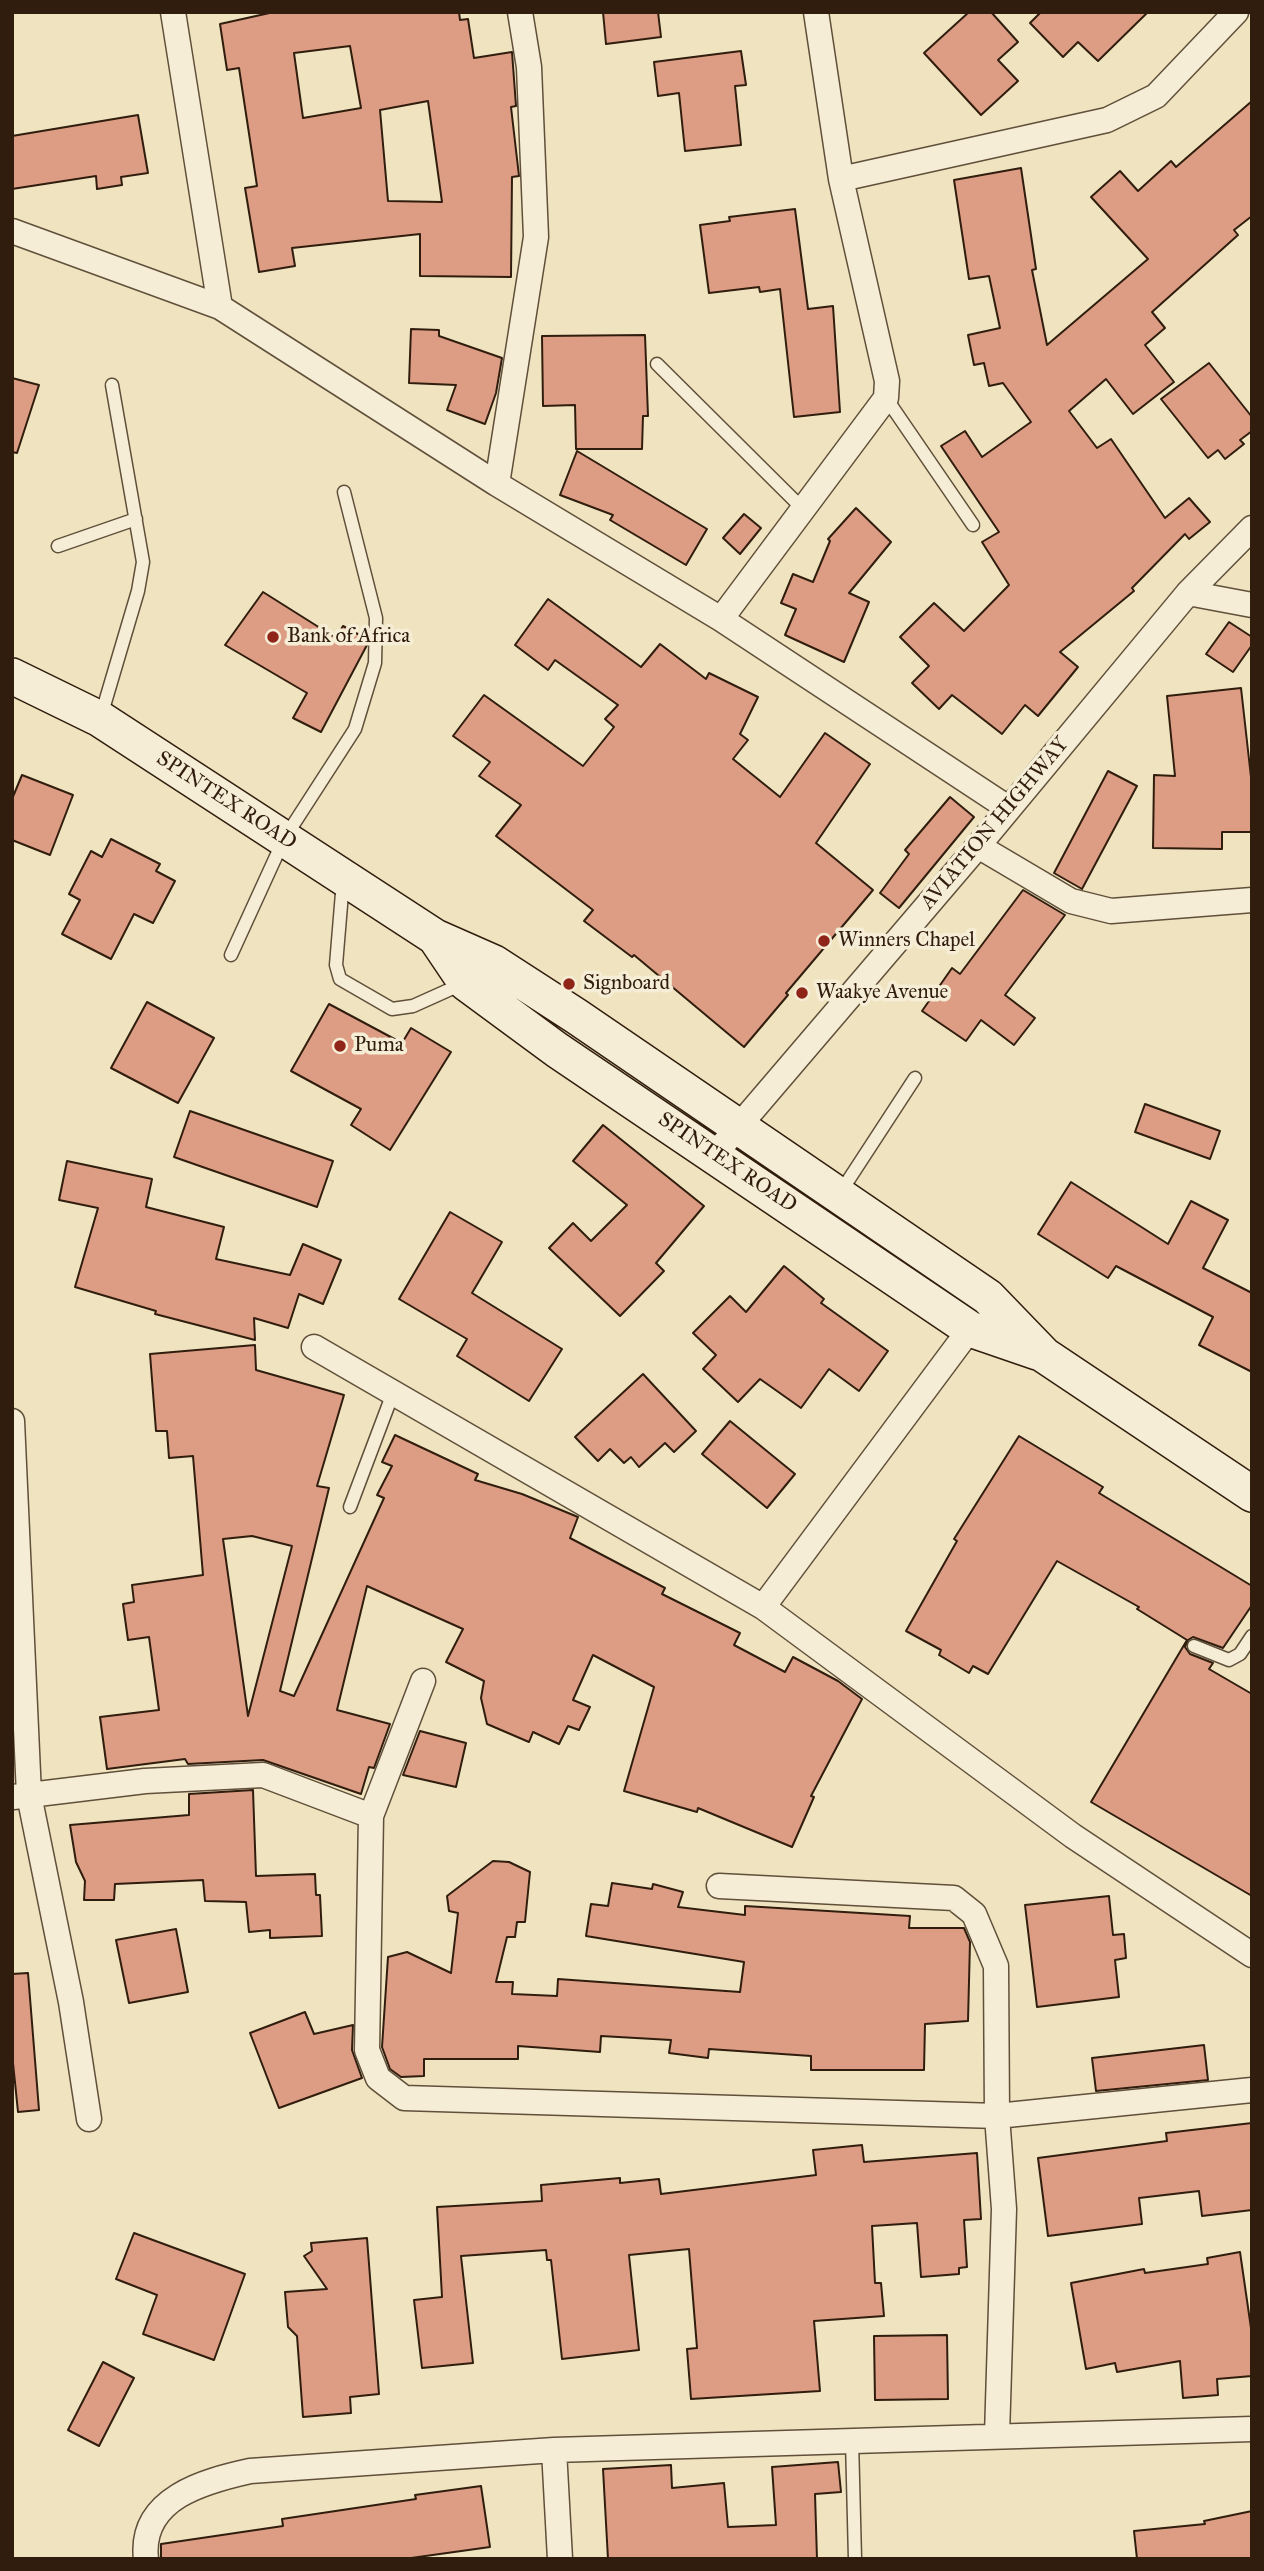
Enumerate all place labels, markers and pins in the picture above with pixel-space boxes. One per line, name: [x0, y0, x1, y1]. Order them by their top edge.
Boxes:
place label: Bank of Africa: [287, 624, 410, 650]
marker: Bank of Africa: [265, 629, 281, 645]
place label: Winners Chapel: [838, 928, 975, 954]
marker: Winners Chapel: [816, 933, 832, 949]
place label: Signboard: [583, 971, 670, 997]
marker: Signboard: [561, 976, 577, 992]
place label: Waakye Avenue: [816, 980, 948, 1006]
marker: Waakye Avenue: [794, 985, 810, 1001]
place label: Puma: [354, 1033, 404, 1059]
marker: Puma: [332, 1038, 348, 1054]

